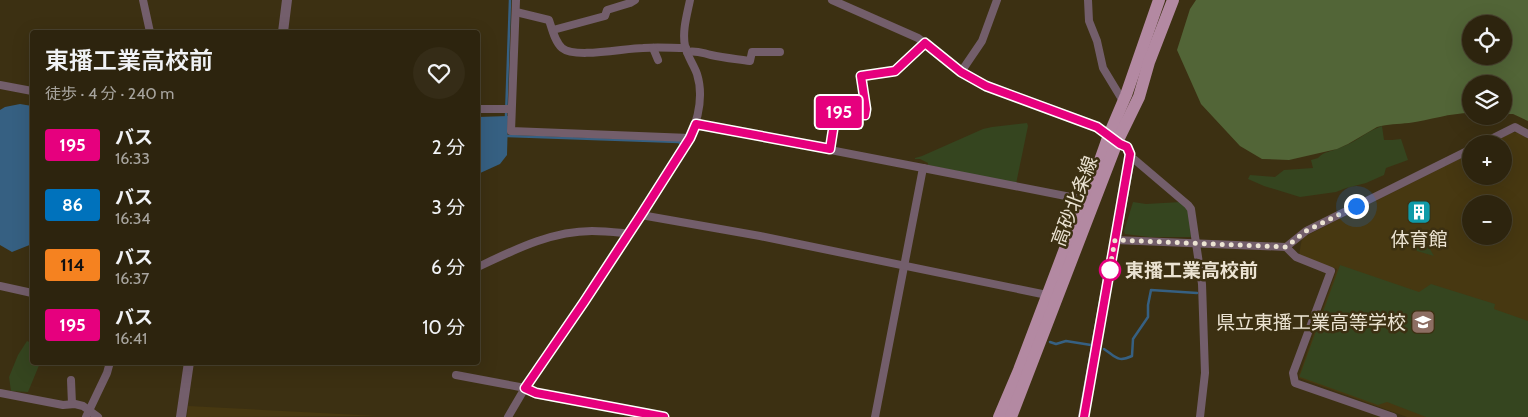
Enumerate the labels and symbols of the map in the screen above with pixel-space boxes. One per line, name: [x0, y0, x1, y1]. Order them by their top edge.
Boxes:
line badge: 195: [810, 96, 868, 128]
street label: 高砂北条線: [1047, 153, 1102, 250]
your location: [1344, 194, 1369, 219]
building icon: 体育館: [1406, 199, 1432, 225]
place label: 体育館: [1390, 228, 1448, 251]
marker: 東播工業高校前: [1099, 259, 1121, 281]
place label: 東播工業高校前: [1125, 259, 1258, 282]
school or university icon: 県立東播工業高等学校: [1410, 309, 1436, 335]
place label: 県立東播工業高等学校: [1216, 311, 1406, 334]

